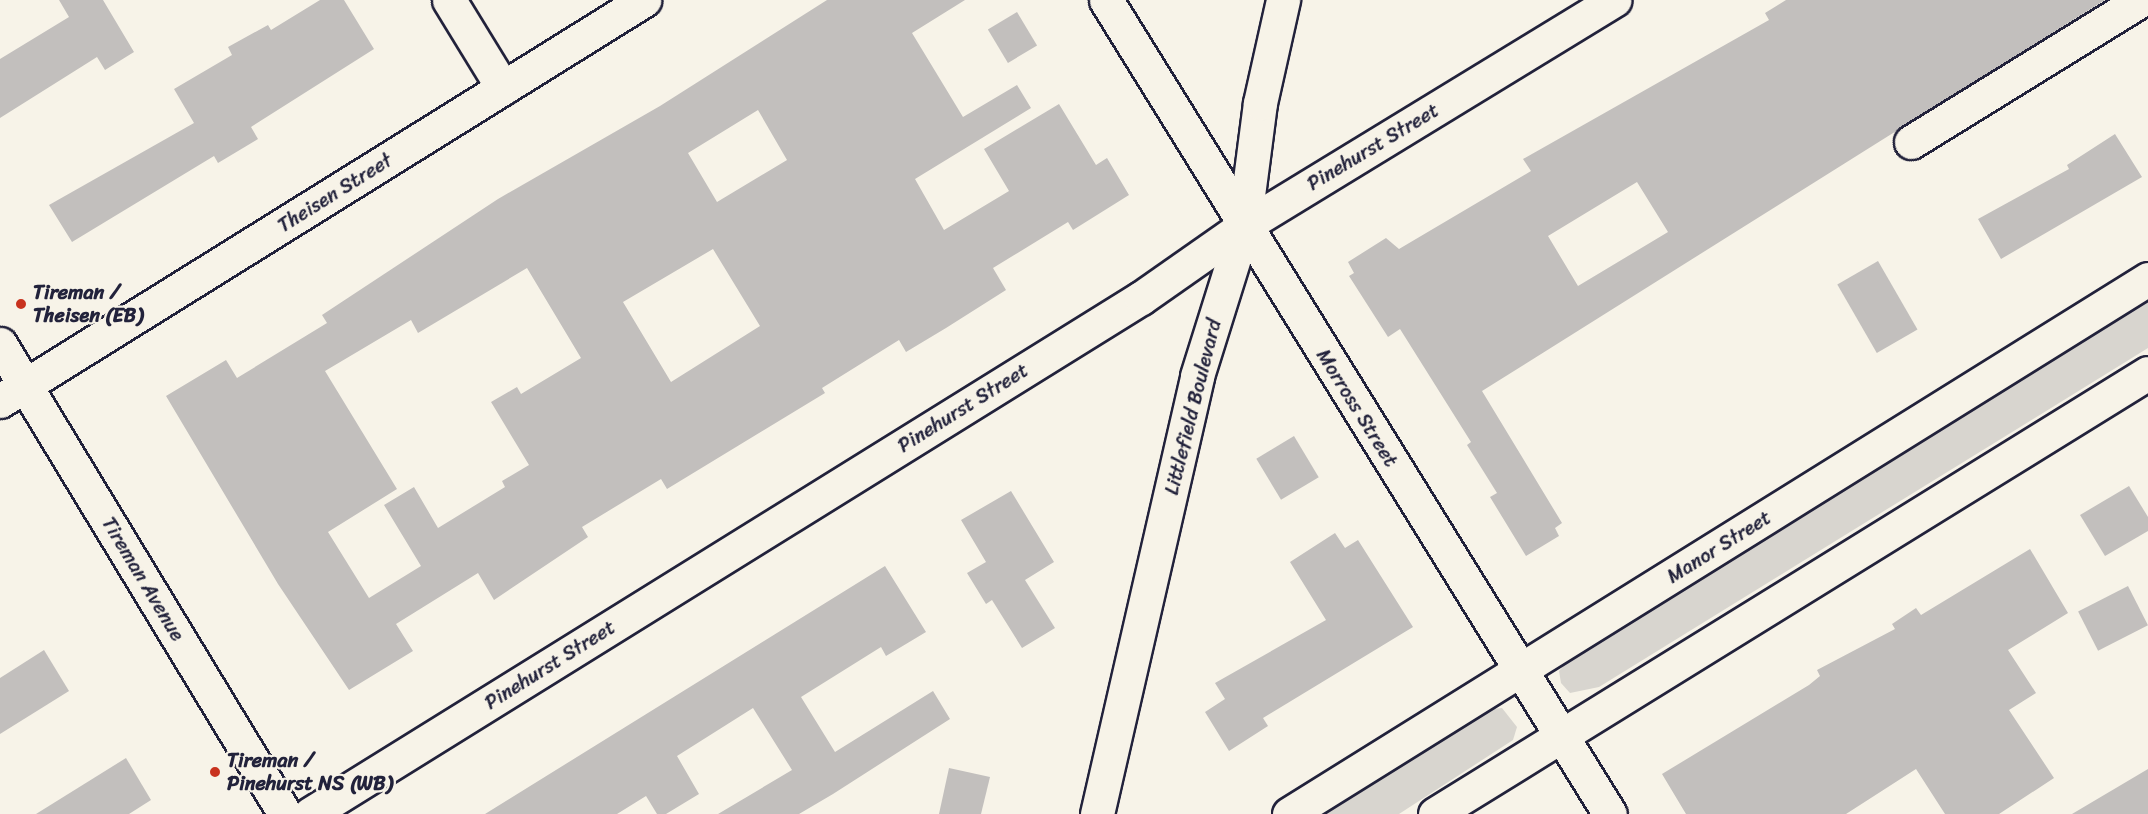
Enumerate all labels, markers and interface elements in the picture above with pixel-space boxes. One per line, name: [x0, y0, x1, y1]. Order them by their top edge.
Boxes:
street label: Pinehurst Street: [1303, 98, 1443, 196]
street label: Theisen Street: [273, 148, 397, 238]
place label: Tireman / Theisen (EB): [33, 280, 143, 327]
marker: Tireman / Theisen (EB): [14, 297, 28, 311]
street label: Littlefield Boulevard: [1160, 317, 1226, 497]
street label: Morross Street: [1311, 345, 1403, 471]
street label: Pinehurst Street: [893, 358, 1033, 458]
street label: Manor Street: [1662, 505, 1776, 589]
street label: Tireman Avenue: [97, 513, 189, 645]
street label: Pinehurst Street: [480, 615, 620, 715]
place label: Tireman / Pinehurst NS (WB): [227, 748, 392, 795]
marker: Tireman / Pinehurst NS (WB): [208, 765, 222, 779]

